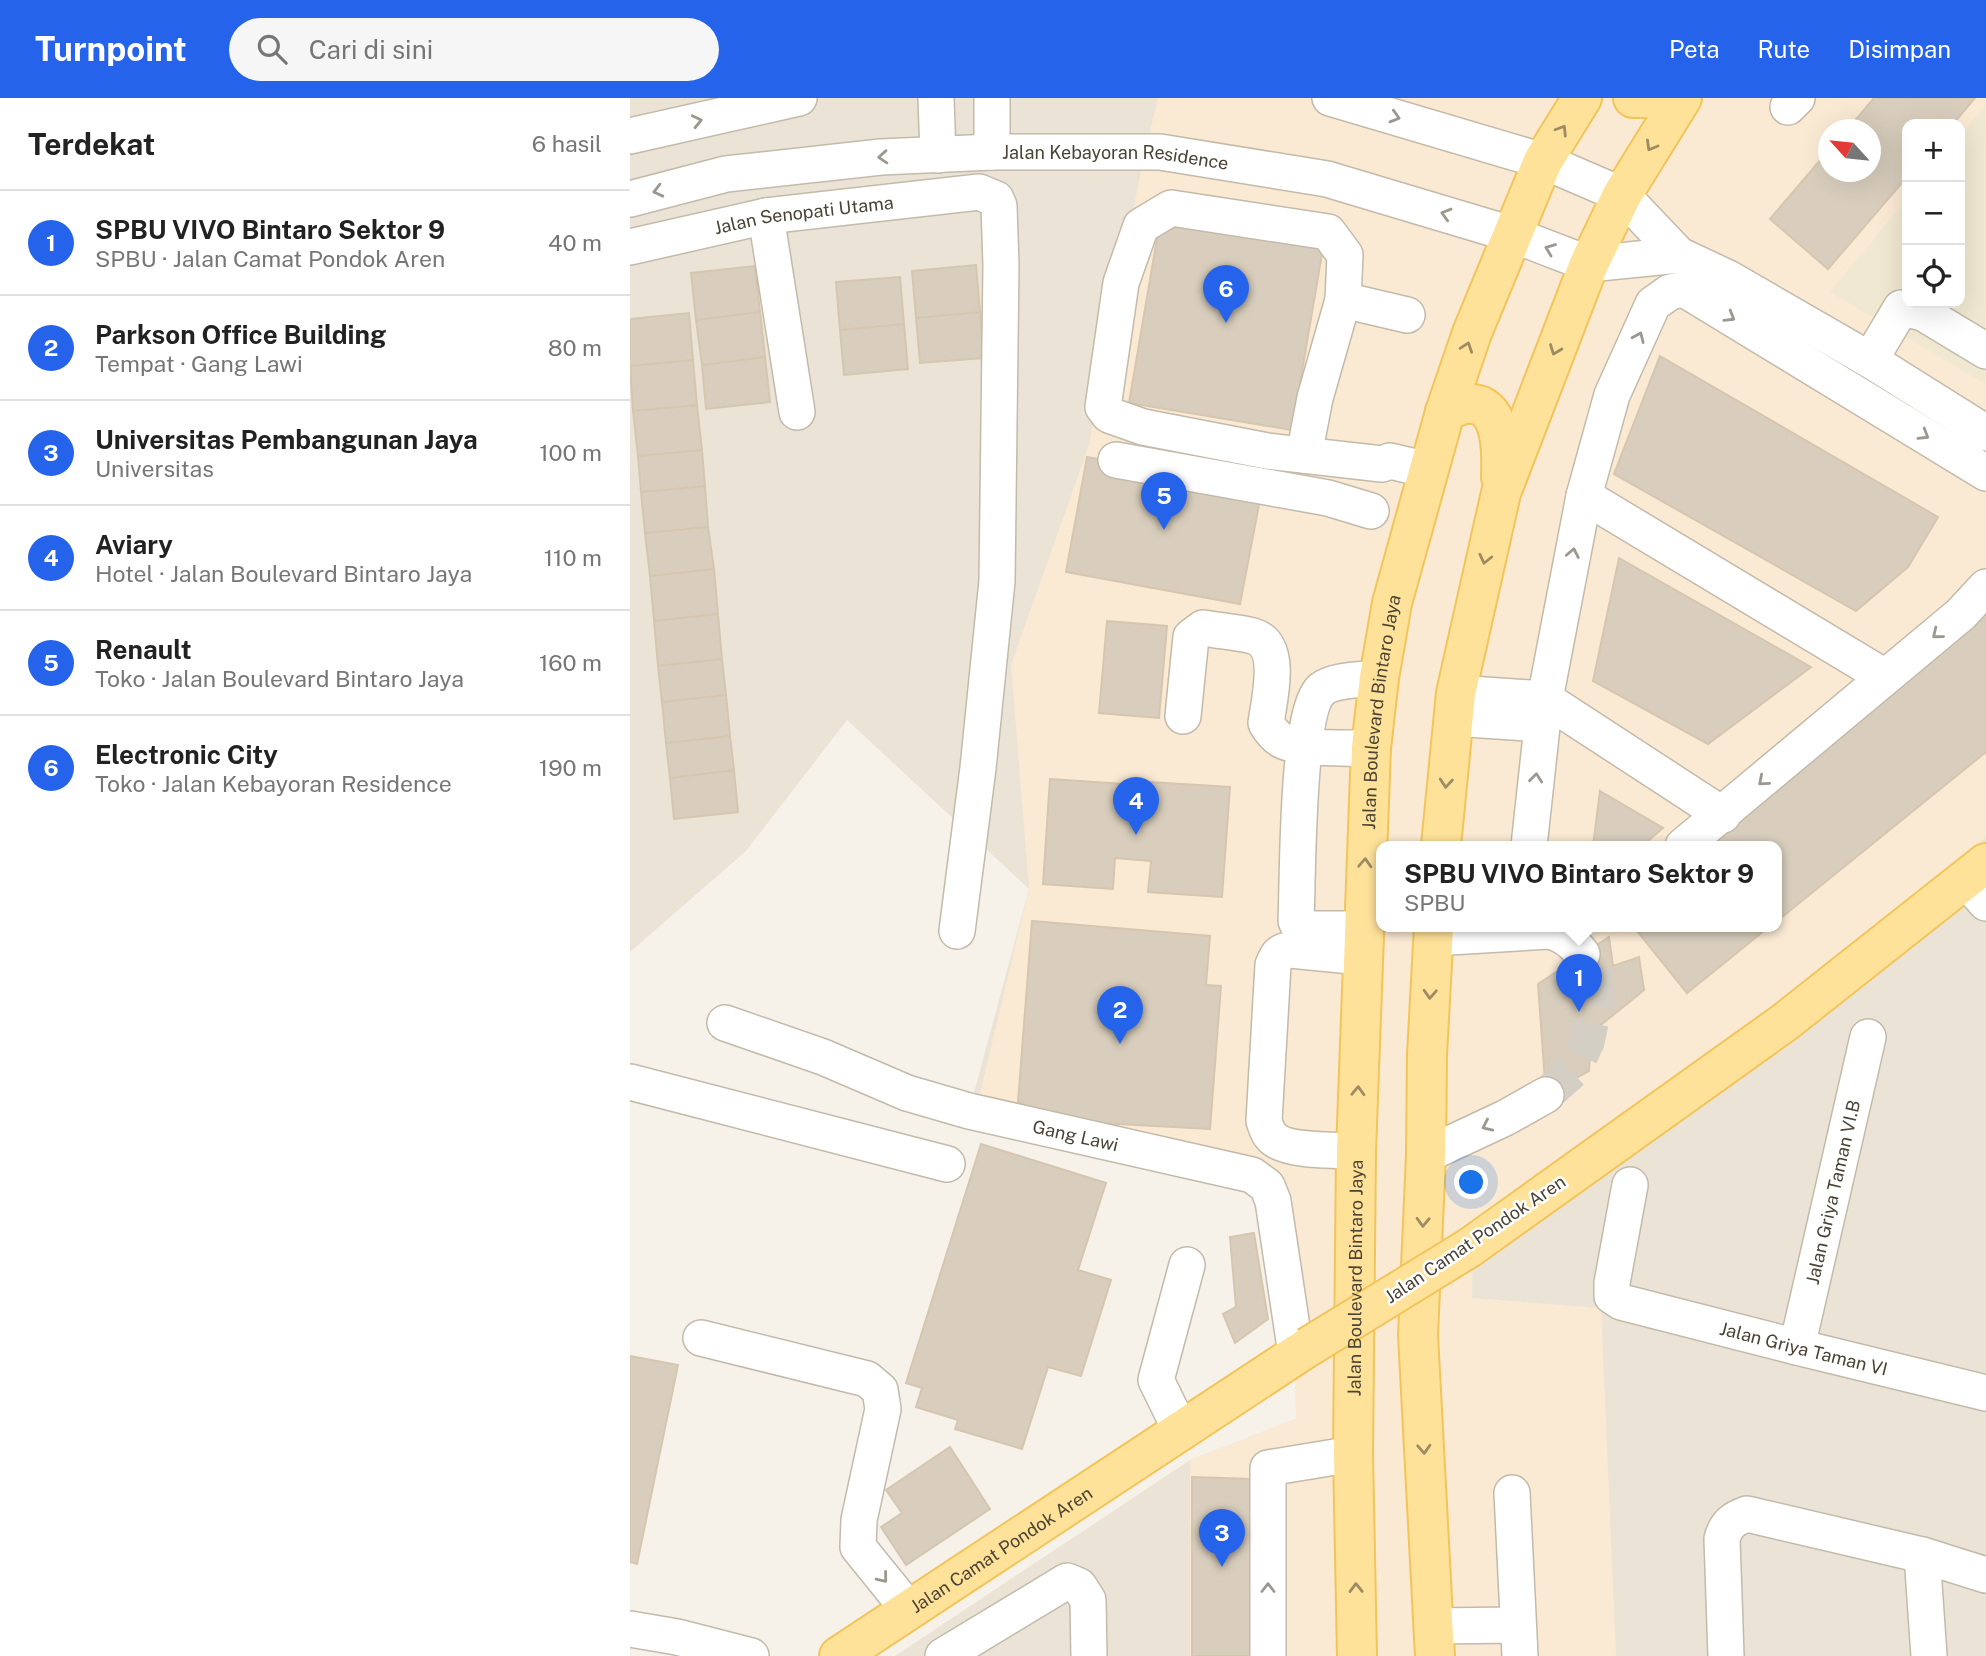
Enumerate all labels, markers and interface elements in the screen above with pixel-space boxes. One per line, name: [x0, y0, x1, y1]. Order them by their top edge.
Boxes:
search box: [229, 18, 719, 81]
text: Turnpoint: [35, 30, 187, 68]
icon: search: [253, 30, 291, 68]
text: Cari di sini: [309, 34, 433, 65]
text: Peta: [1669, 35, 1720, 63]
text: Rute: [1758, 35, 1810, 63]
text: Disimpan: [1848, 35, 1951, 63]
one-way arrow: [1389, 109, 1401, 124]
one-way arrow: [691, 114, 703, 129]
north arrow: [1818, 119, 1881, 182]
map controls: [1902, 119, 1965, 308]
button: +: [1902, 119, 1965, 182]
one-way arrow: [1554, 124, 1567, 137]
text: Terdekat: [28, 126, 155, 162]
text: 6 hasil: [532, 130, 602, 157]
one-way arrow: [1646, 139, 1659, 152]
street label: Jalan Kebayoran Residence: [1002, 142, 1230, 173]
one-way arrow: [877, 150, 888, 165]
button: −: [1902, 182, 1965, 245]
one-way arrow: [652, 183, 664, 197]
street label: Jalan Senopati Utama: [712, 191, 895, 238]
one-way arrow: [1440, 208, 1452, 223]
text: SPBU VIVO Bintaro Sektor 9: [95, 214, 445, 245]
text: 1: [46, 229, 56, 256]
text: 40 m: [548, 229, 602, 256]
one-way arrow: [1545, 243, 1557, 257]
text: SPBU · Jalan Camat Pondok Aren: [95, 245, 445, 272]
button: locate: [1902, 245, 1965, 308]
pin: 6: [1203, 265, 1249, 323]
one-way arrow: [1723, 309, 1736, 322]
text: Parkson Office Building: [95, 319, 386, 350]
one-way arrow: [1630, 332, 1644, 344]
text: 2: [44, 334, 58, 361]
text: 80 m: [548, 334, 602, 361]
one-way arrow: [1459, 341, 1473, 354]
one-way arrow: [1549, 343, 1563, 355]
text: Tempat · Gang Lawi: [95, 350, 303, 377]
text: Universitas Pembangunan Jaya: [95, 424, 478, 455]
one-way arrow: [1917, 427, 1930, 440]
text: 3: [43, 439, 59, 466]
text: 100 m: [539, 439, 602, 466]
text: Universitas: [95, 455, 214, 482]
pin: 5: [1141, 472, 1187, 530]
text: Aviary: [95, 529, 173, 560]
text: 4: [43, 544, 59, 571]
text: 110 m: [544, 544, 602, 571]
one-way arrow: [1564, 548, 1579, 560]
one-way arrow: [1479, 553, 1493, 565]
text: Hotel · Jalan Boulevard Bintaro Jaya: [95, 560, 472, 587]
street label: Jalan Boulevard Bintaro Jaya: [1357, 592, 1404, 830]
one-way arrow: [1932, 625, 1944, 638]
text: Renault: [95, 634, 192, 665]
text: 5: [43, 649, 59, 676]
text: 160 m: [539, 649, 602, 676]
text: Toko · Jalan Boulevard Bintaro Jaya: [95, 665, 464, 692]
text: Electronic City: [95, 739, 278, 770]
text: 6: [43, 754, 59, 781]
text: 190 m: [539, 754, 602, 781]
text: Toko · Jalan Kebayoran Residence: [95, 770, 452, 797]
one-way arrow: [1529, 772, 1544, 784]
one-way arrow: [1758, 772, 1771, 785]
pin: 4: [1113, 777, 1159, 835]
one-way arrow: [1439, 778, 1454, 789]
popup: [1376, 841, 1782, 932]
one-way arrow: [1358, 858, 1373, 869]
text: SPBU VIVO Bintaro Sektor 9: [1404, 858, 1754, 889]
text: SPBU: [1404, 889, 1465, 916]
pin: 1: [1556, 954, 1602, 1012]
pin: 2: [1097, 986, 1143, 1044]
one-way arrow: [1423, 989, 1438, 1000]
one-way arrow: [1351, 1085, 1366, 1096]
street label: Jalan Griya Taman VI.B: [1801, 1098, 1864, 1286]
street label: Gang Lawi: [1031, 1115, 1121, 1155]
one-way arrow: [1482, 1118, 1494, 1132]
street label: Jalan Boulevard Bintaro Jaya: [1343, 1160, 1366, 1397]
your location: [1454, 1165, 1488, 1199]
street label: Jalan Camat Pondok Aren: [1381, 1171, 1569, 1307]
one-way arrow: [1416, 1216, 1431, 1227]
street label: Jalan Griya Taman VI: [1718, 1317, 1890, 1379]
one-way arrow: [1417, 1444, 1432, 1455]
street label: Jalan Camat Pondok Aren: [906, 1482, 1096, 1617]
pin: 3: [1199, 1509, 1245, 1567]
one-way arrow: [875, 1571, 888, 1583]
one-way arrow: [1260, 1582, 1276, 1593]
one-way arrow: [1348, 1582, 1364, 1593]

